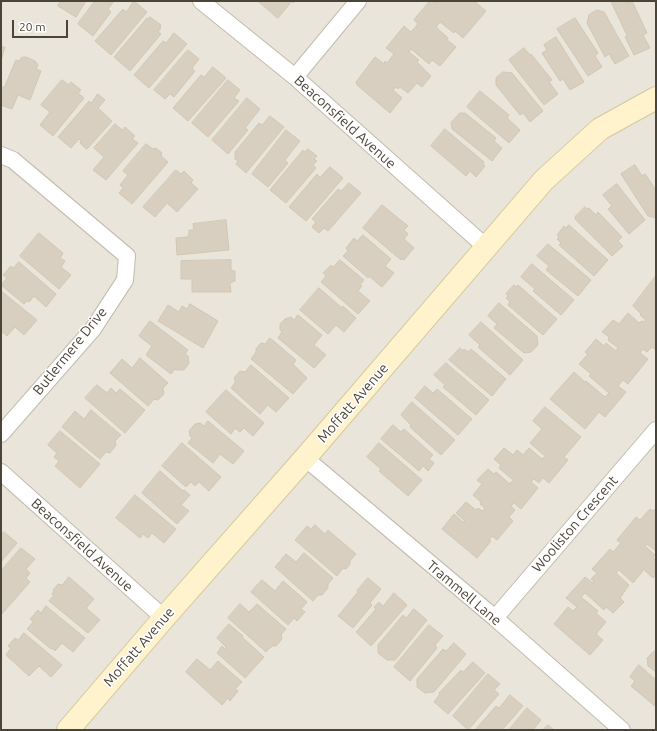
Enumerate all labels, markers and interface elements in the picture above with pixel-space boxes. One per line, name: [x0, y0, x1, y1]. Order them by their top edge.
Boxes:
scale bar: [14, 12, 70, 38]
text: 20 m: [19, 20, 46, 33]
street label: Beaconsfield Avenue: [291, 72, 399, 172]
street label: Butlermere Drive: [29, 304, 111, 398]
street label: Moffatt Avenue: [314, 360, 392, 446]
street label: Wooliston Crescent: [528, 472, 622, 576]
street label: Beaconsfield Avenue: [28, 495, 136, 595]
street label: Trammell Lane: [423, 557, 505, 629]
street label: Moffatt Avenue: [100, 604, 178, 690]

